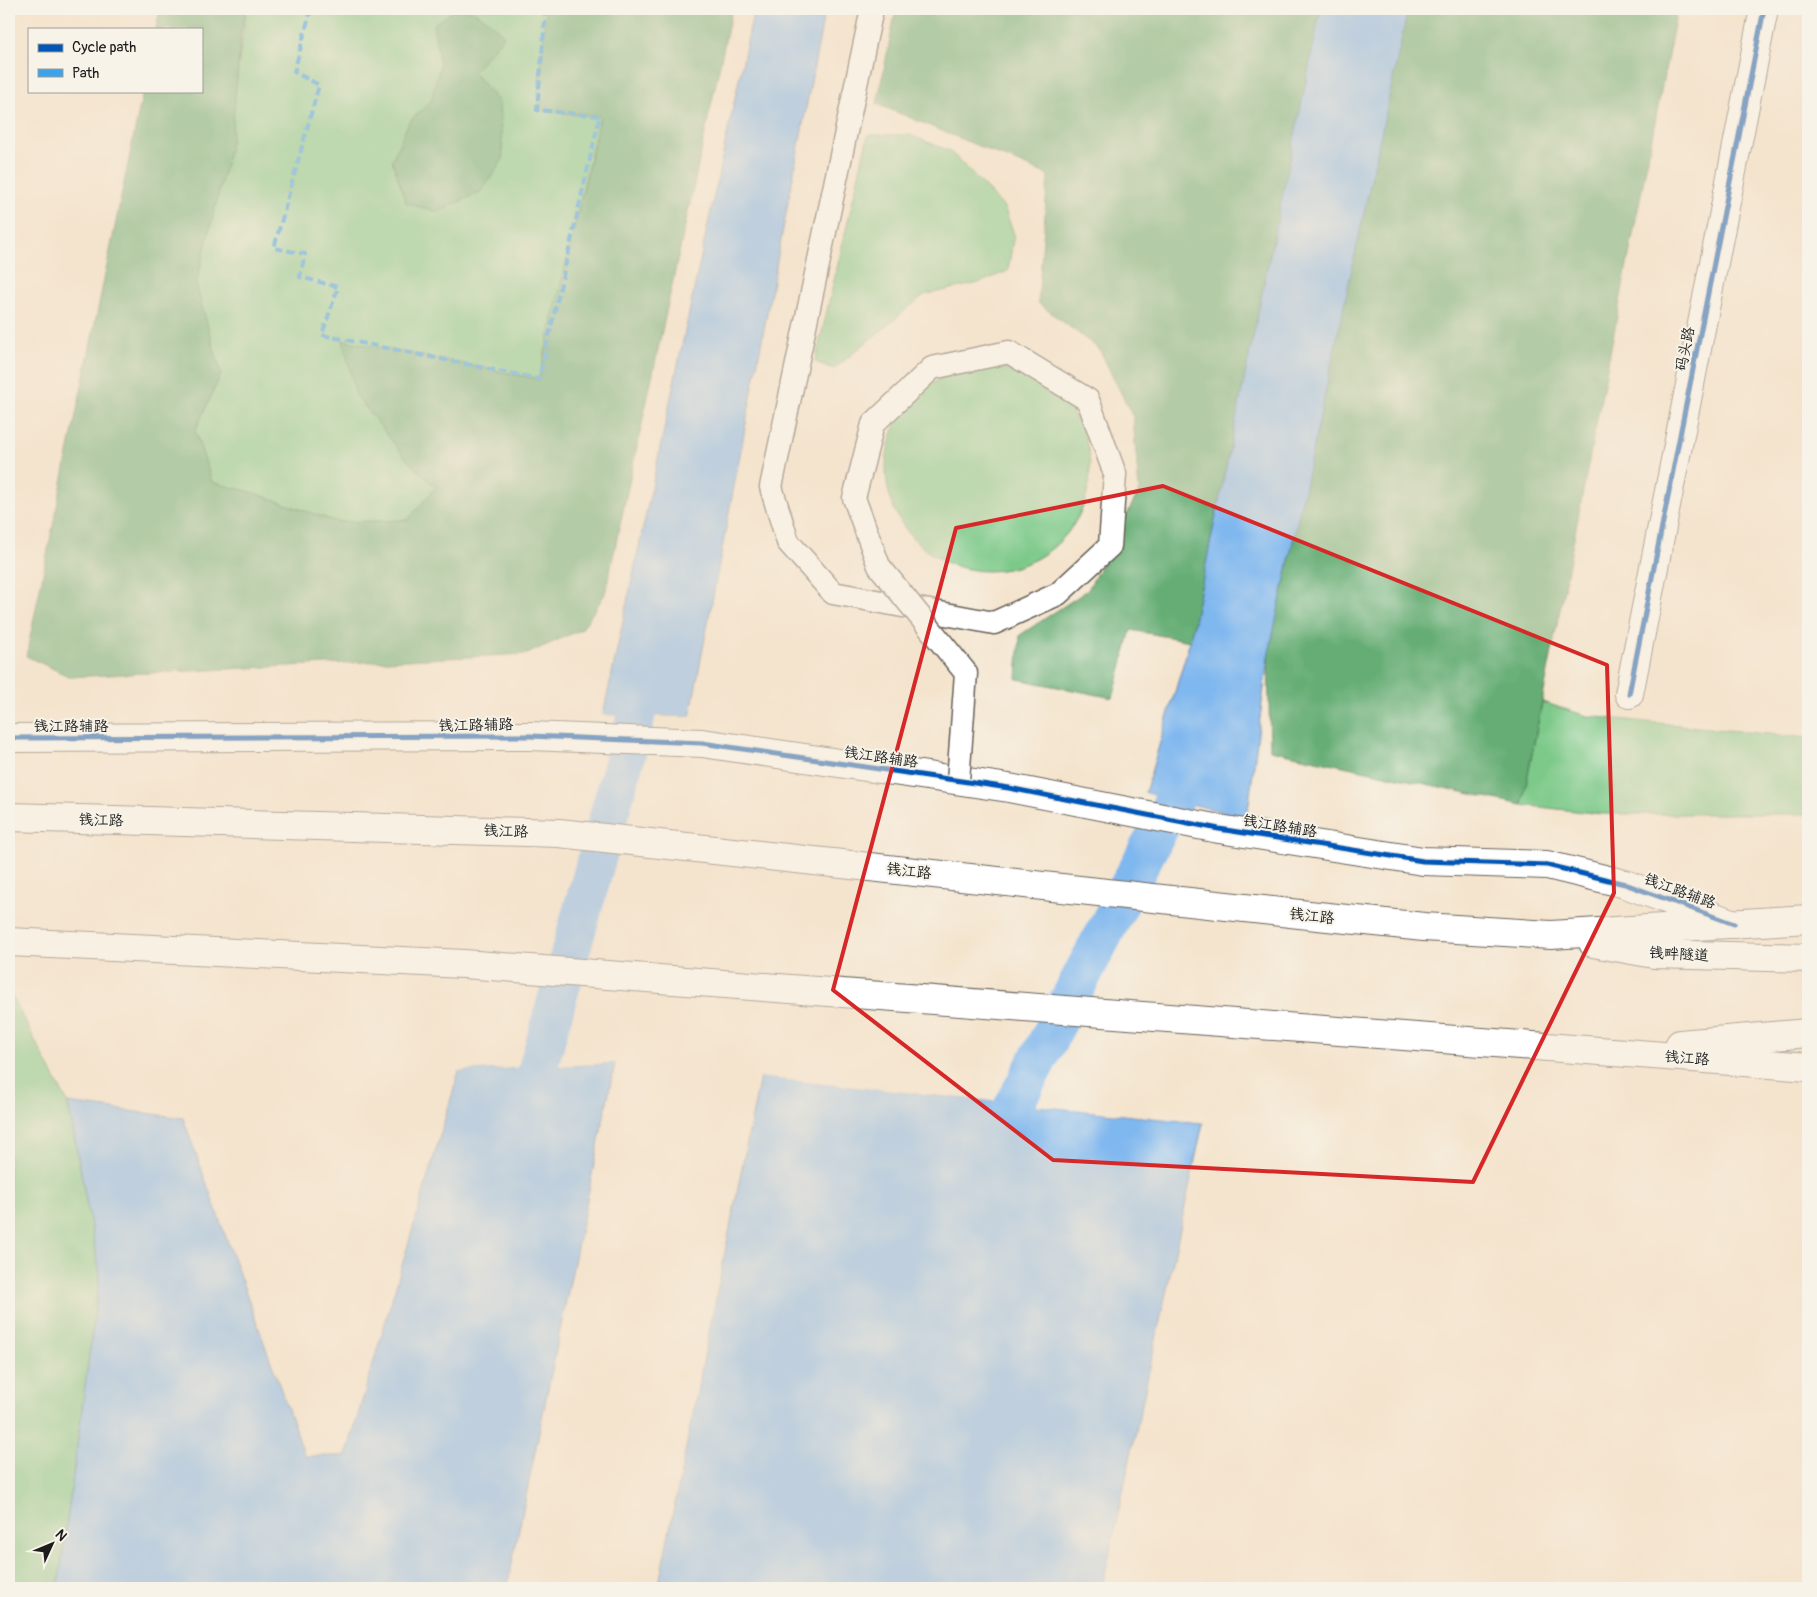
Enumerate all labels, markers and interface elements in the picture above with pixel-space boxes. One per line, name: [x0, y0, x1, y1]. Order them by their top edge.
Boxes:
legend: [28, 28, 202, 92]
text: Cycle path: [72, 38, 136, 57]
text: Path: [72, 64, 99, 83]
street label: 码头路: [1672, 325, 1699, 373]
street label: 钱江路辅路: [438, 715, 514, 736]
street label: 钱江路辅路: [33, 717, 109, 736]
street label: 钱江路辅路: [842, 743, 919, 772]
street label: 钱江路: [78, 811, 124, 830]
street label: 钱江路辅路: [1241, 811, 1318, 842]
street label: 钱江路: [483, 821, 529, 842]
street label: 钱江路: [886, 860, 932, 883]
street label: 钱江路辅路: [1641, 870, 1718, 913]
street label: 钱江路: [1289, 905, 1335, 928]
street label: 钱畔隧道: [1649, 943, 1709, 966]
street label: 钱江路: [1664, 1047, 1710, 1070]
north arrow: [28, 1520, 78, 1570]
text: N: [52, 1526, 70, 1545]

